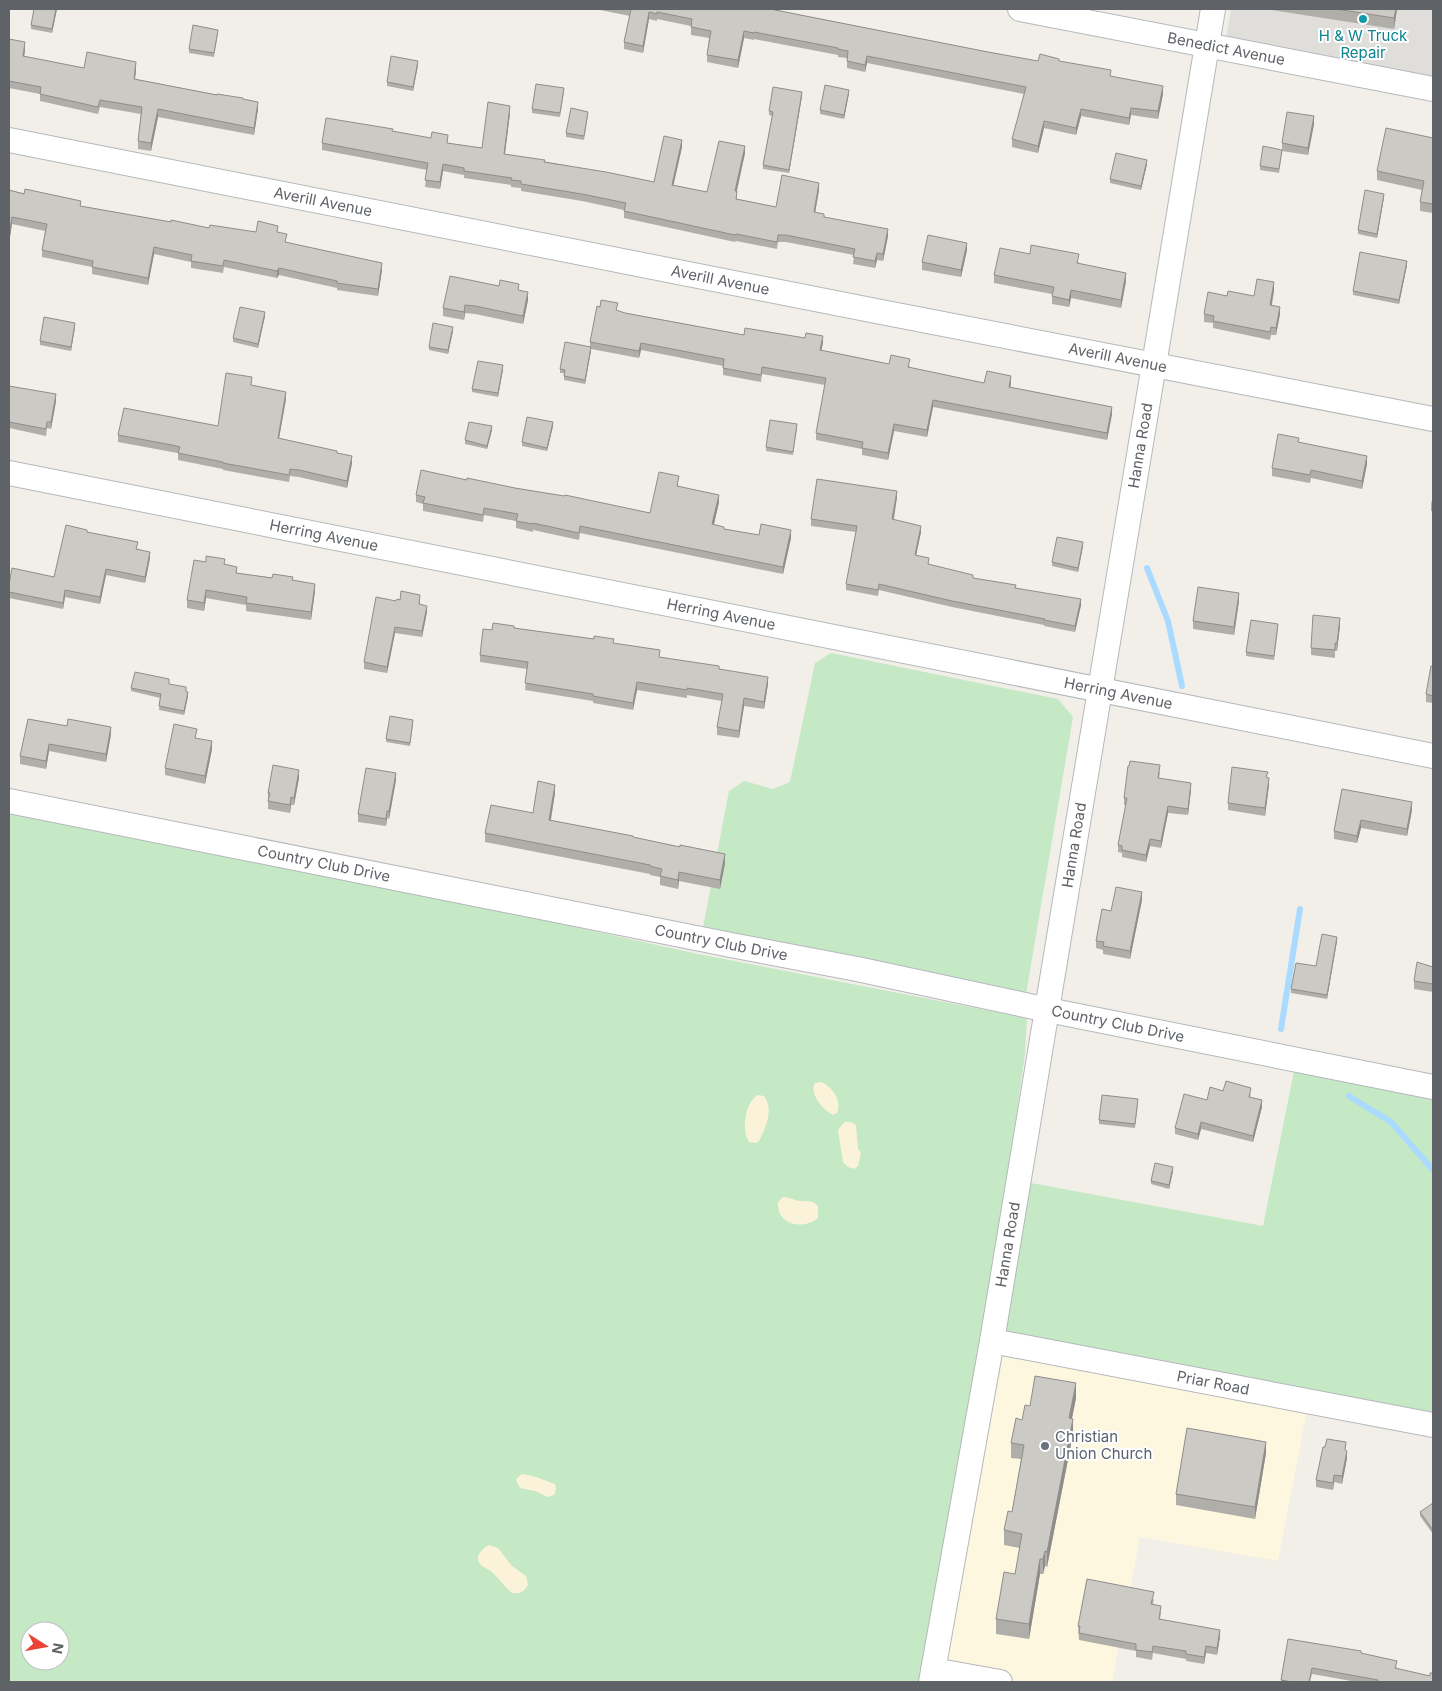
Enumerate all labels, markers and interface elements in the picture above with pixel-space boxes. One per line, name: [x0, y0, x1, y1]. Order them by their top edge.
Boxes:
marker: H & W Truck Repair: [1357, 13, 1369, 25]
place label: H & W Truck Repair: [1319, 26, 1408, 62]
street label: Benedict Avenue: [1166, 28, 1287, 69]
street label: Averill Avenue: [272, 182, 374, 220]
street label: Averill Avenue: [670, 261, 771, 299]
street label: Averill Avenue: [1067, 339, 1169, 376]
street label: Hanna Road: [1124, 401, 1156, 490]
street label: Herring Avenue: [268, 515, 380, 555]
street label: Herring Avenue: [665, 594, 777, 634]
street label: Herring Avenue: [1062, 673, 1174, 713]
street label: Hanna Road: [1057, 801, 1090, 889]
street label: Country Club Drive: [256, 841, 392, 886]
street label: Country Club Drive: [653, 920, 789, 965]
street label: Country Club Drive: [1050, 1001, 1186, 1046]
street label: Hanna Road: [991, 1201, 1024, 1289]
street label: Priar Road: [1175, 1366, 1251, 1399]
place label: Christian Union Church: [1055, 1427, 1152, 1463]
marker: Christian Union Church: [1039, 1440, 1051, 1452]
north arrow: [20, 1621, 70, 1671]
text: N: [49, 1642, 68, 1655]

